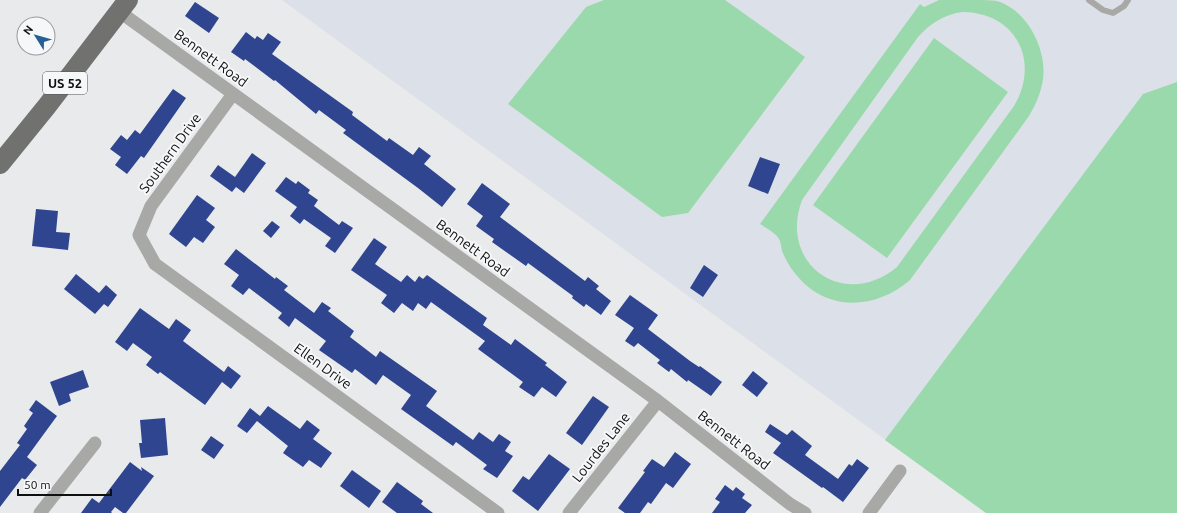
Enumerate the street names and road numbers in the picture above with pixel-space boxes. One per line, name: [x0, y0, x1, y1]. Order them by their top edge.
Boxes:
street label: Bennett Road: [171, 26, 251, 90]
road number: US 52: [43, 72, 87, 94]
street label: Southern Drive: [136, 110, 204, 196]
street label: Bennett Road: [433, 216, 513, 280]
street label: Ellen Drive: [291, 340, 355, 392]
street label: Bennett Road: [695, 407, 773, 473]
street label: Lourdes Lane: [569, 409, 633, 485]

